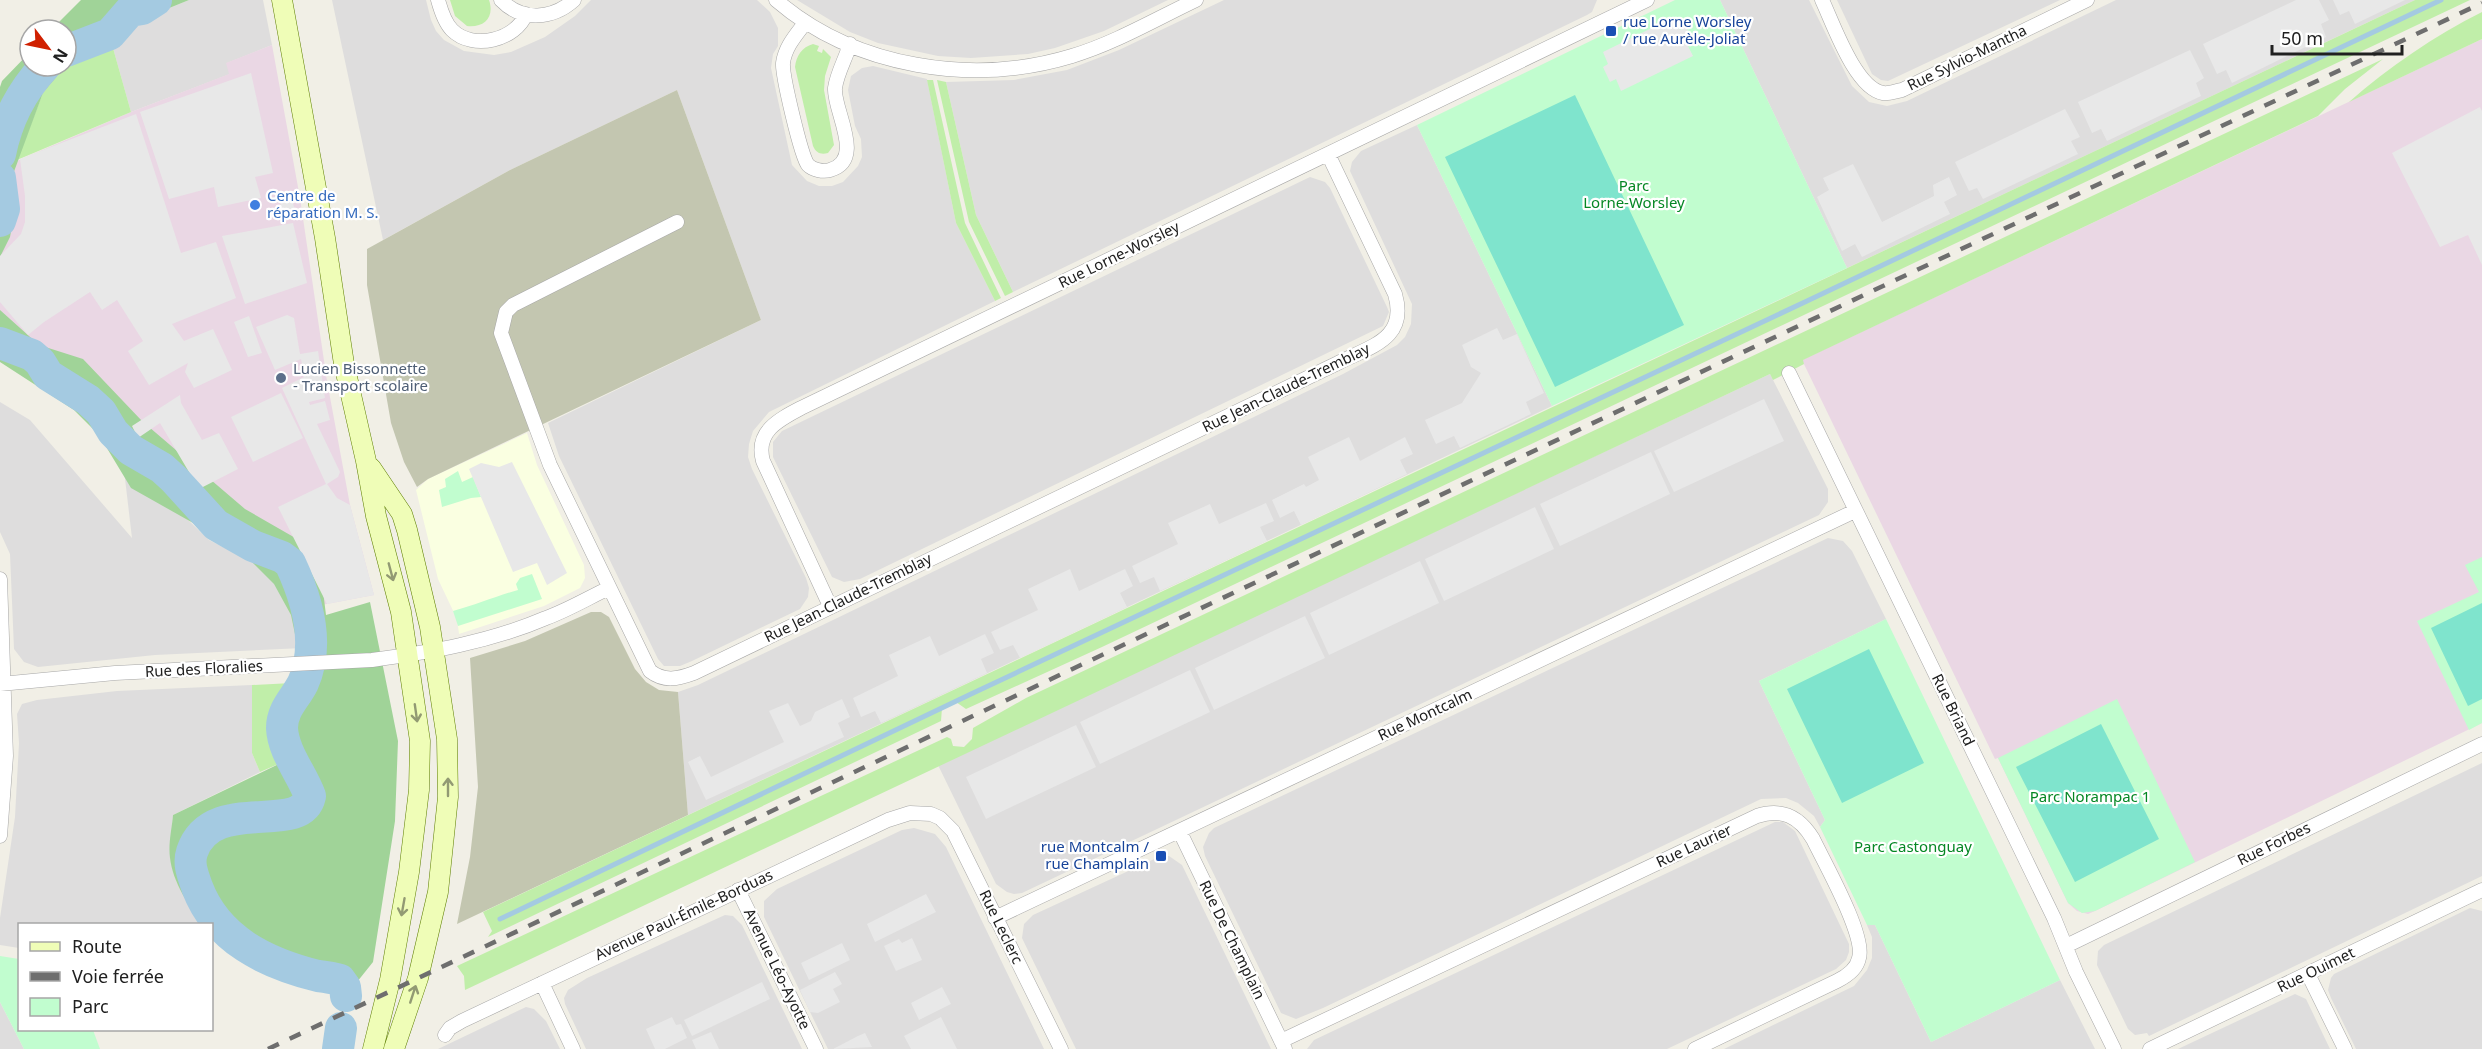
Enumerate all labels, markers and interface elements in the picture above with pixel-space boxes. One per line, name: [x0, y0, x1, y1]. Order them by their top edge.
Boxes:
place label: rue Lorne Worsley / rue Aurèle-Joliat: [1623, 11, 1752, 48]
north arrow: [18, 18, 78, 78]
scale bar: [2272, 18, 2402, 56]
street label: Rue Sylvio-Mantha: [1904, 20, 2030, 95]
marker: rue Lorne Worsley / rue Aurèle-Joliat: [1604, 24, 1618, 38]
text: 50 m: [2281, 26, 2323, 50]
text: N: [48, 45, 73, 67]
park label: Parc Lorne-Worsley: [1583, 175, 1685, 212]
place label: Centre de réparation M. S.: [267, 185, 379, 222]
marker: Centre de réparation M. S.: [248, 198, 262, 212]
street label: Rue Lorne-Worsley: [1055, 216, 1183, 292]
street label: Rue Jean-Claude-Tremblay: [1198, 338, 1373, 436]
place label: Lucien Bissonnette - Transport scolaire: [293, 358, 428, 395]
marker: Lucien Bissonnette - Transport scolaire: [274, 371, 288, 385]
street label: Rue Jean-Claude-Tremblay: [760, 548, 935, 646]
one-way arrow: [386, 563, 398, 582]
street label: Rue des Floralies: [144, 655, 263, 681]
street label: Rue Briand: [1928, 670, 1980, 749]
street label: Rue Montcalm: [1374, 684, 1475, 745]
one-way arrow: [411, 703, 422, 723]
one-way arrow: [442, 778, 454, 798]
park label: Parc Norampac 1: [2030, 786, 2150, 806]
street label: Rue Forbes: [2234, 817, 2313, 869]
street label: Rue Laurier: [1653, 819, 1735, 871]
place label: rue Montcalm / rue Champlain: [1041, 836, 1149, 873]
park label: Parc Castonguay: [1854, 836, 1972, 856]
marker: rue Montcalm / rue Champlain: [1154, 849, 1168, 863]
street label: Avenue Paul-Émile-Borduas: [591, 864, 776, 964]
street label: Rue De Champlain: [1195, 877, 1270, 1002]
street label: Rue Leclerc: [975, 886, 1028, 967]
one-way arrow: [397, 897, 408, 916]
street label: Avenue Léo-Ayotte: [740, 905, 816, 1032]
legend: [18, 923, 213, 1031]
text: Route: [72, 934, 122, 958]
street label: Rue Ouimet: [2274, 942, 2358, 996]
text: Voie ferrée: [72, 964, 164, 988]
one-way arrow: [408, 985, 419, 1004]
text: Parc: [72, 994, 109, 1018]

